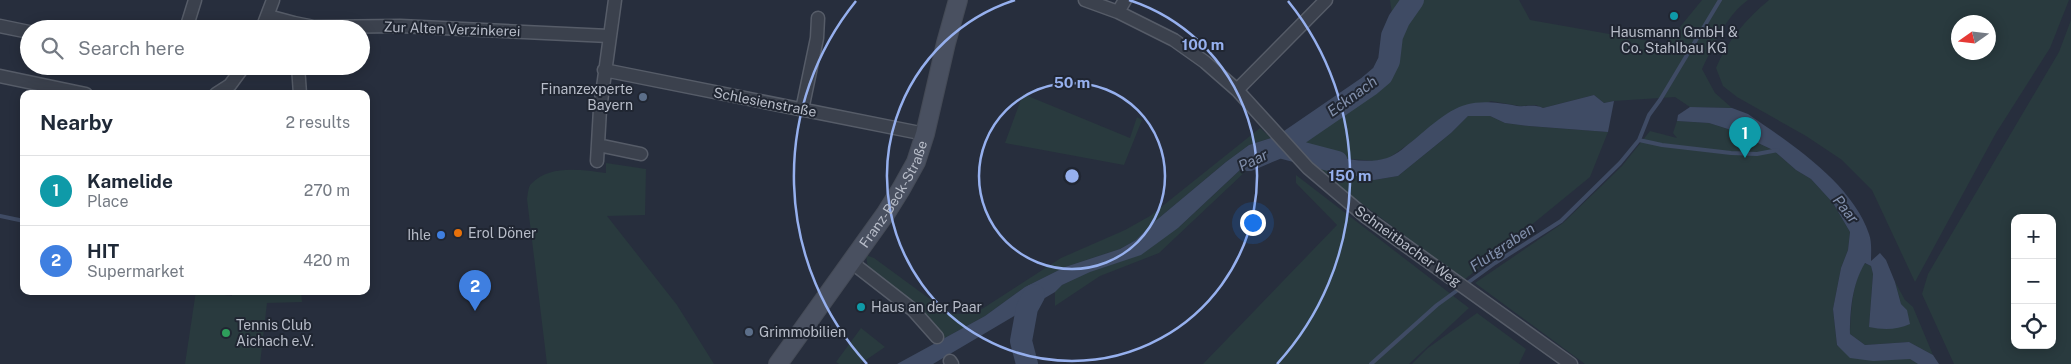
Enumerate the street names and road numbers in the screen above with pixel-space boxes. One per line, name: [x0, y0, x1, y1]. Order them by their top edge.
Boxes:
street label: Zur Alten Verzinkerei: [383, 19, 521, 39]
street label: Schlesienstraße: [712, 84, 818, 120]
street label: Franz-Beck-Straße: [856, 138, 930, 251]
street label: Schneitbacher Weg: [1352, 202, 1464, 290]

